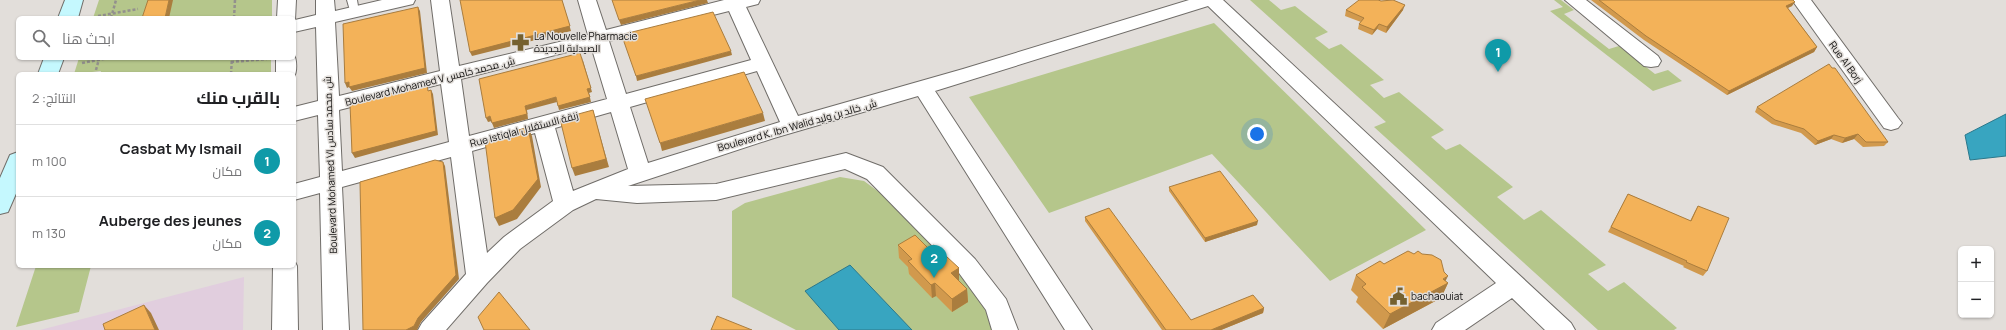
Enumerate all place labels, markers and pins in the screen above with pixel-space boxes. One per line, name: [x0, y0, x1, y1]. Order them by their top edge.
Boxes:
place label: La Nouvelle Pharmacie الصيدلية الجديدة: [534, 29, 637, 55]
pharmacy icon: La Nouvelle Pharmacie الصيدلية الجديدة: [511, 32, 531, 52]
pin: 1: [1485, 39, 1511, 72]
pin: 2: [921, 245, 947, 278]
public building icon: bachaouiat: [1388, 286, 1408, 306]
place label: bachaouiat: [1411, 289, 1463, 303]

